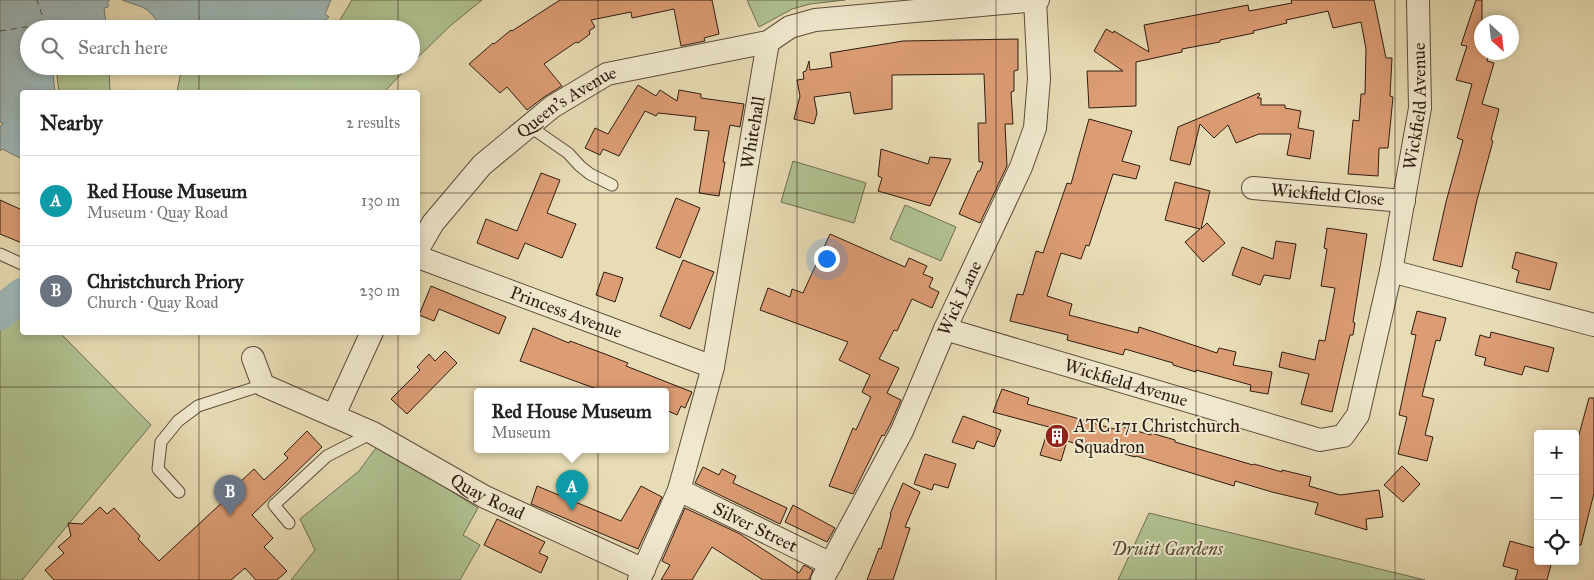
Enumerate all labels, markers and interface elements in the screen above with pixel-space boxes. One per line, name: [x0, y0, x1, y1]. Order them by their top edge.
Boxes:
north arrow: [1474, 15, 1519, 60]
search box: [20, 20, 420, 75]
icon: search: [38, 34, 66, 62]
text: Search here: [78, 36, 168, 59]
street label: Wickfield Avenue: [1398, 42, 1431, 171]
street label: Queen's Avenue: [512, 61, 618, 143]
street label: Whitehall: [736, 94, 770, 170]
text: Nearby: [40, 110, 103, 136]
text: 2 results: [346, 113, 400, 132]
street label: Wickfield Close: [1270, 179, 1385, 210]
text: Red House Museum: [87, 180, 247, 203]
text: A: [51, 191, 61, 210]
text: 130 m: [361, 191, 400, 210]
text: Museum · Quay Road: [87, 203, 228, 222]
your location: [814, 246, 840, 272]
street label: Wick Lane: [933, 257, 986, 339]
text: Christchurch Priory: [87, 270, 244, 293]
text: B: [51, 281, 61, 300]
text: 230 m: [360, 281, 400, 300]
street label: Princess Avenue: [507, 281, 625, 343]
text: Church · Quay Road: [87, 293, 219, 312]
street label: Wickfield Avenue: [1062, 354, 1191, 411]
popup: [474, 388, 669, 453]
text: Red House Museum: [491, 400, 652, 423]
place label: ATC 171 Christchurch Squadron: [1073, 415, 1240, 459]
text: Museum: [491, 423, 551, 442]
building icon: ATC 171 Christchurch Squadron: [1044, 423, 1070, 449]
map controls: [1534, 430, 1579, 565]
button: +: [1534, 430, 1579, 475]
street label: Quay Road: [447, 469, 528, 525]
pin: A: [556, 470, 588, 511]
pin: B: [214, 475, 246, 516]
button: −: [1534, 475, 1579, 520]
street label: Silver Street: [710, 497, 802, 557]
button: locate: [1534, 520, 1579, 565]
park label: Druitt Gardens: [1111, 538, 1224, 560]

